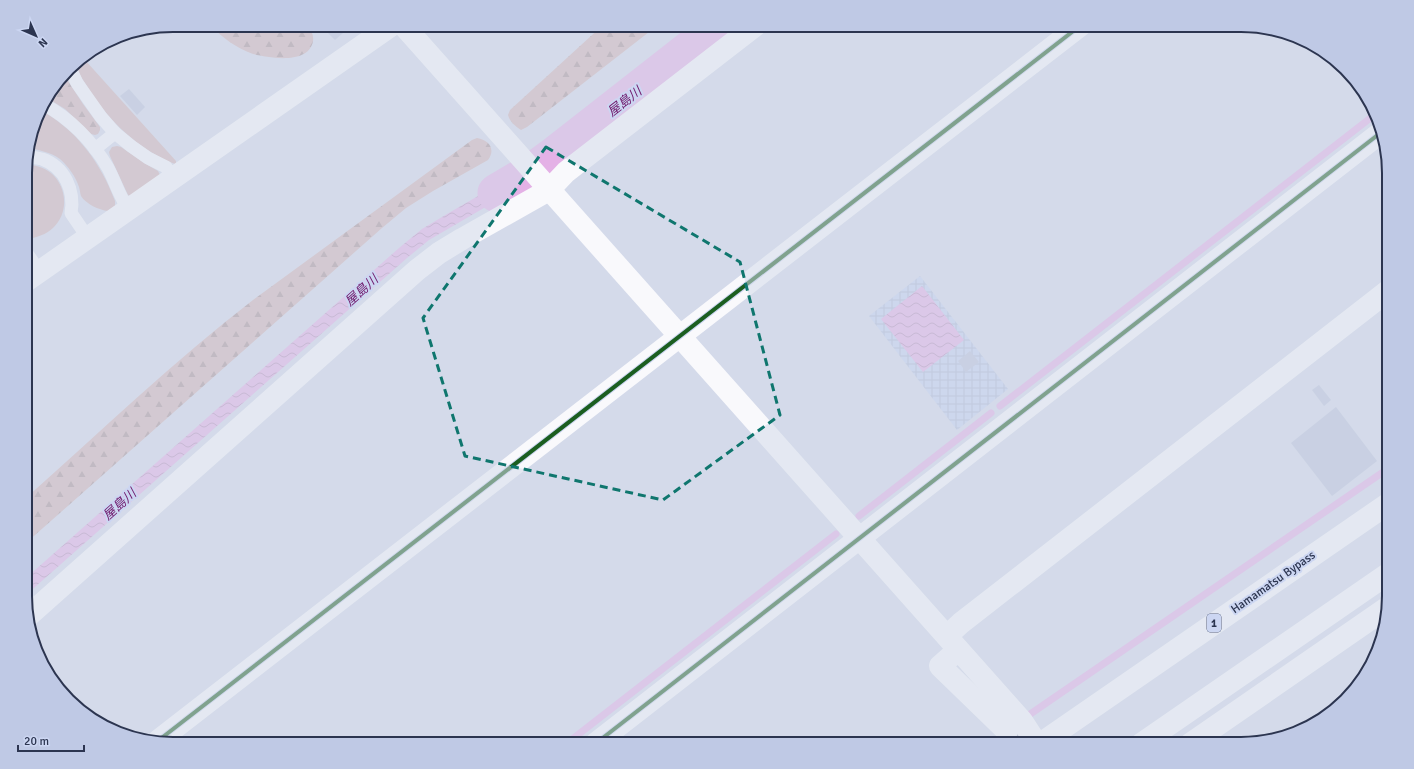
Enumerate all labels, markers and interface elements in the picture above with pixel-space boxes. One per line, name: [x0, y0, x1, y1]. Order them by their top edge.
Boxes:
north arrow: [16, 16, 56, 56]
text: N: [35, 35, 50, 50]
water label: 屋島川: [604, 82, 646, 120]
water label: 屋島川: [342, 270, 383, 310]
water label: 屋島川: [100, 484, 141, 524]
street label: Hamamatsu Bypass: [1228, 548, 1318, 617]
road number: 1: [1207, 614, 1221, 632]
scale bar: [18, 727, 84, 753]
text: 20 m: [24, 734, 49, 749]

